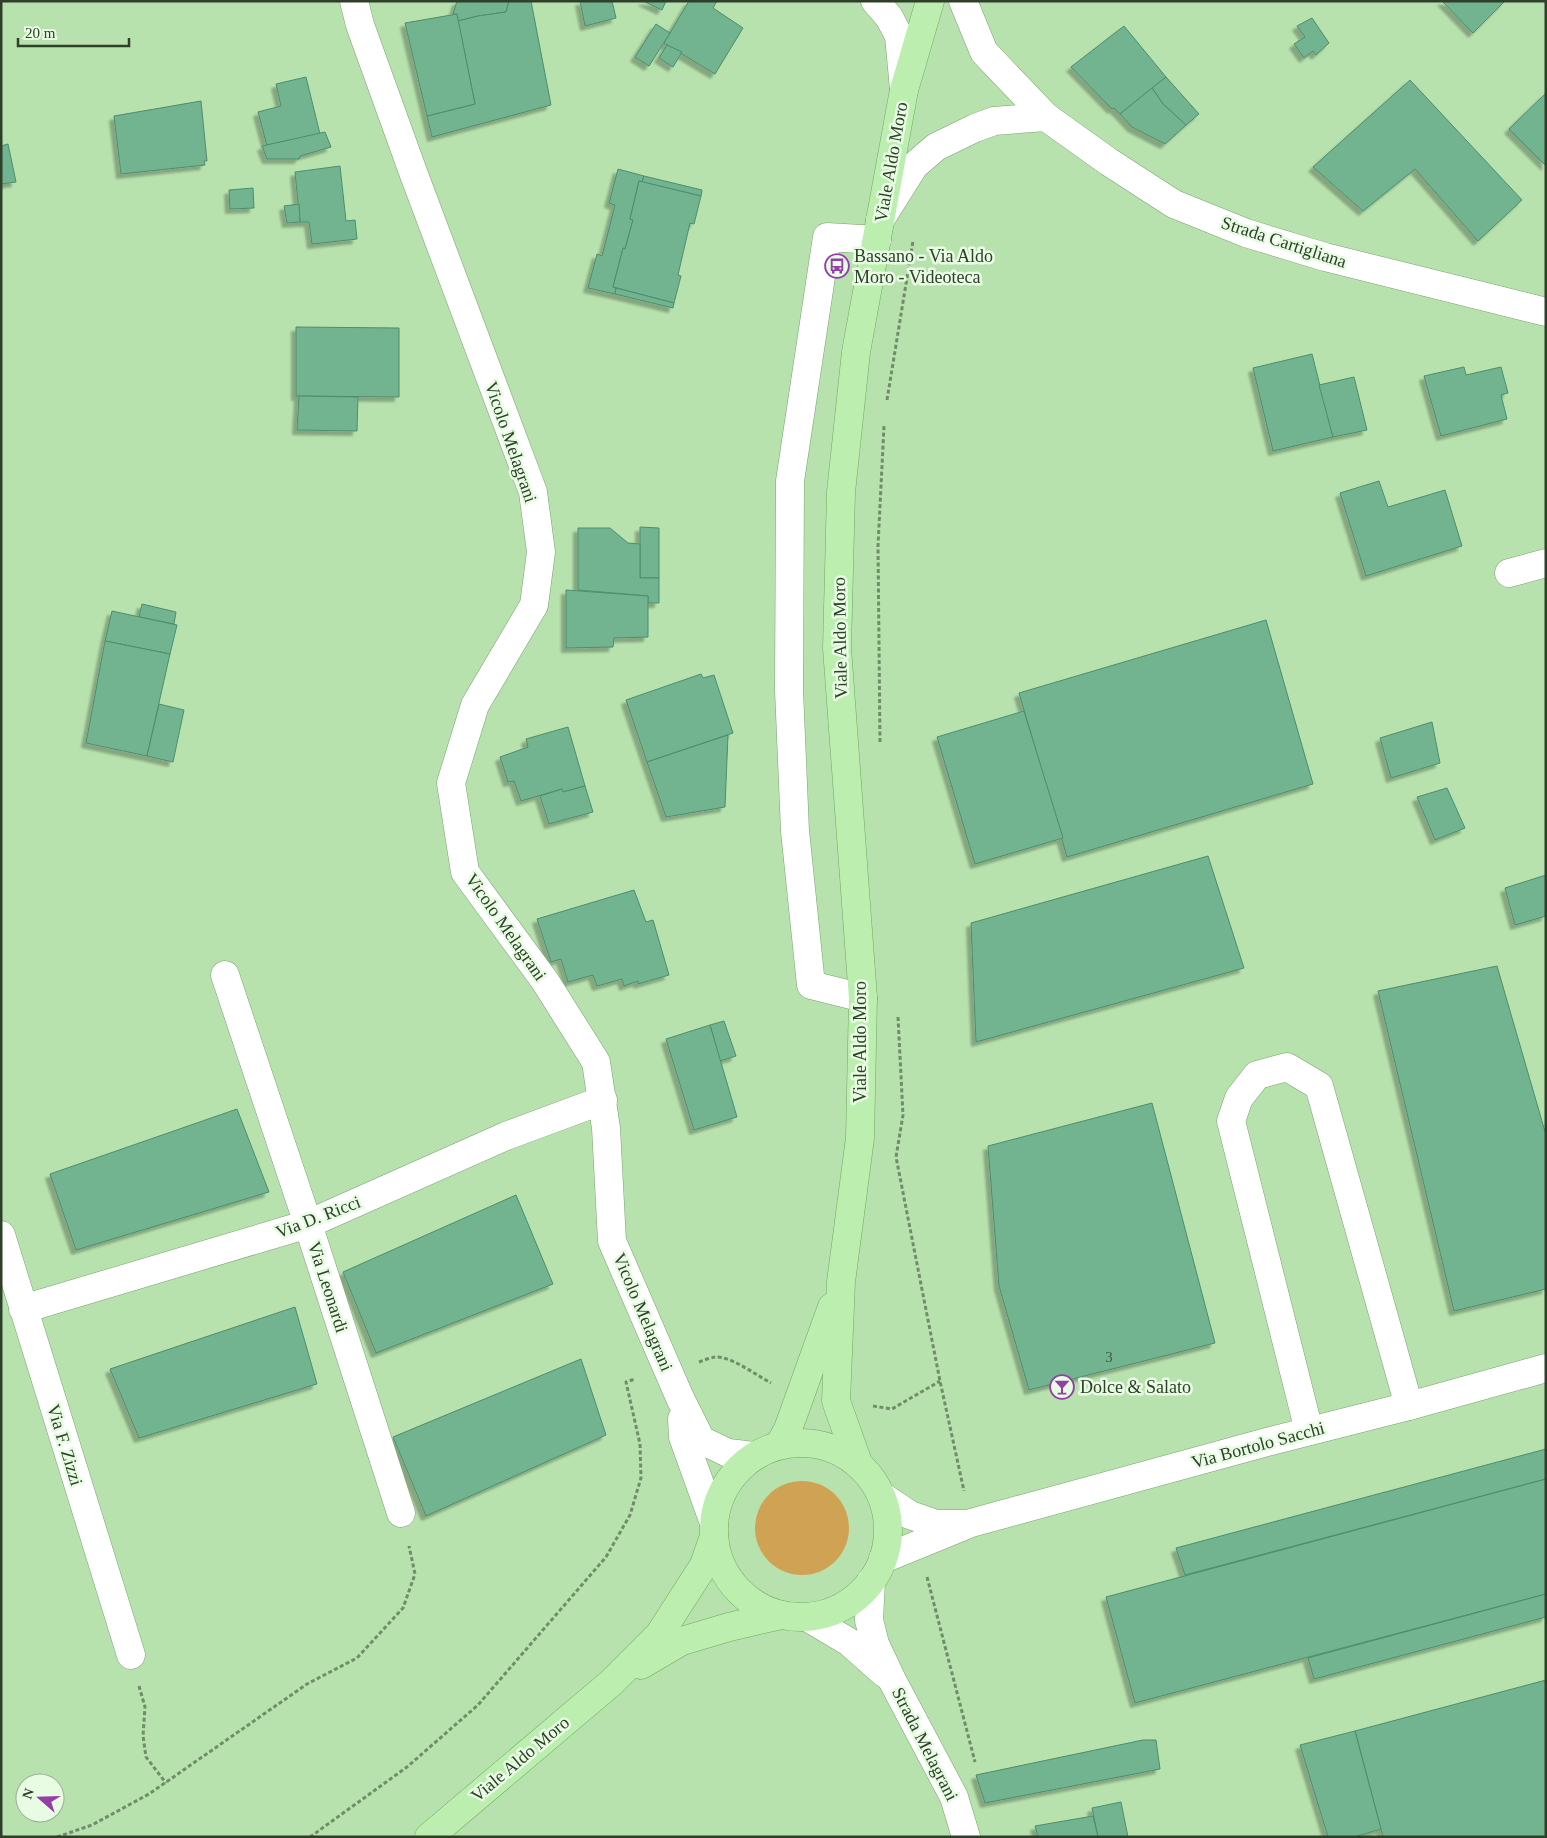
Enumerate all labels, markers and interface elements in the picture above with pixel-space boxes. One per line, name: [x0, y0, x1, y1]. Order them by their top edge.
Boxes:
scale bar: [18, 15, 129, 47]
text: 20 m: [25, 25, 56, 41]
street label: Viale Aldo Moro: [871, 100, 911, 224]
street label: Strada Cartigliana: [1219, 212, 1349, 272]
place label: Bassano - Via Aldo Moro - Videoteca: [854, 246, 993, 287]
bus stop icon: Bassano - Via Aldo Moro - Videoteca: [824, 253, 850, 279]
street label: Vicolo Melagrani: [481, 379, 541, 505]
street label: Viale Aldo Moro: [829, 577, 851, 699]
street label: Vicolo Melagrani: [462, 869, 550, 985]
street label: Viale Aldo Moro: [850, 981, 870, 1103]
street label: Via D. Ricci: [273, 1192, 363, 1242]
street label: Via Leonardi: [304, 1239, 352, 1335]
street label: Vicolo Melagrani: [609, 1250, 677, 1374]
house number: 3: [1105, 1349, 1113, 1365]
bar icon: Dolce & Salato: [1049, 1374, 1075, 1400]
place label: Dolce & Salato: [1080, 1377, 1191, 1397]
street label: Via F. Zizzi: [43, 1402, 87, 1488]
street label: Via Bortolo Sacchi: [1189, 1418, 1327, 1472]
street label: Strada Melagrani: [888, 1684, 962, 1804]
street label: Viale Aldo Moro: [467, 1712, 573, 1806]
north arrow: [15, 1773, 65, 1823]
text: N: [19, 1786, 37, 1801]

